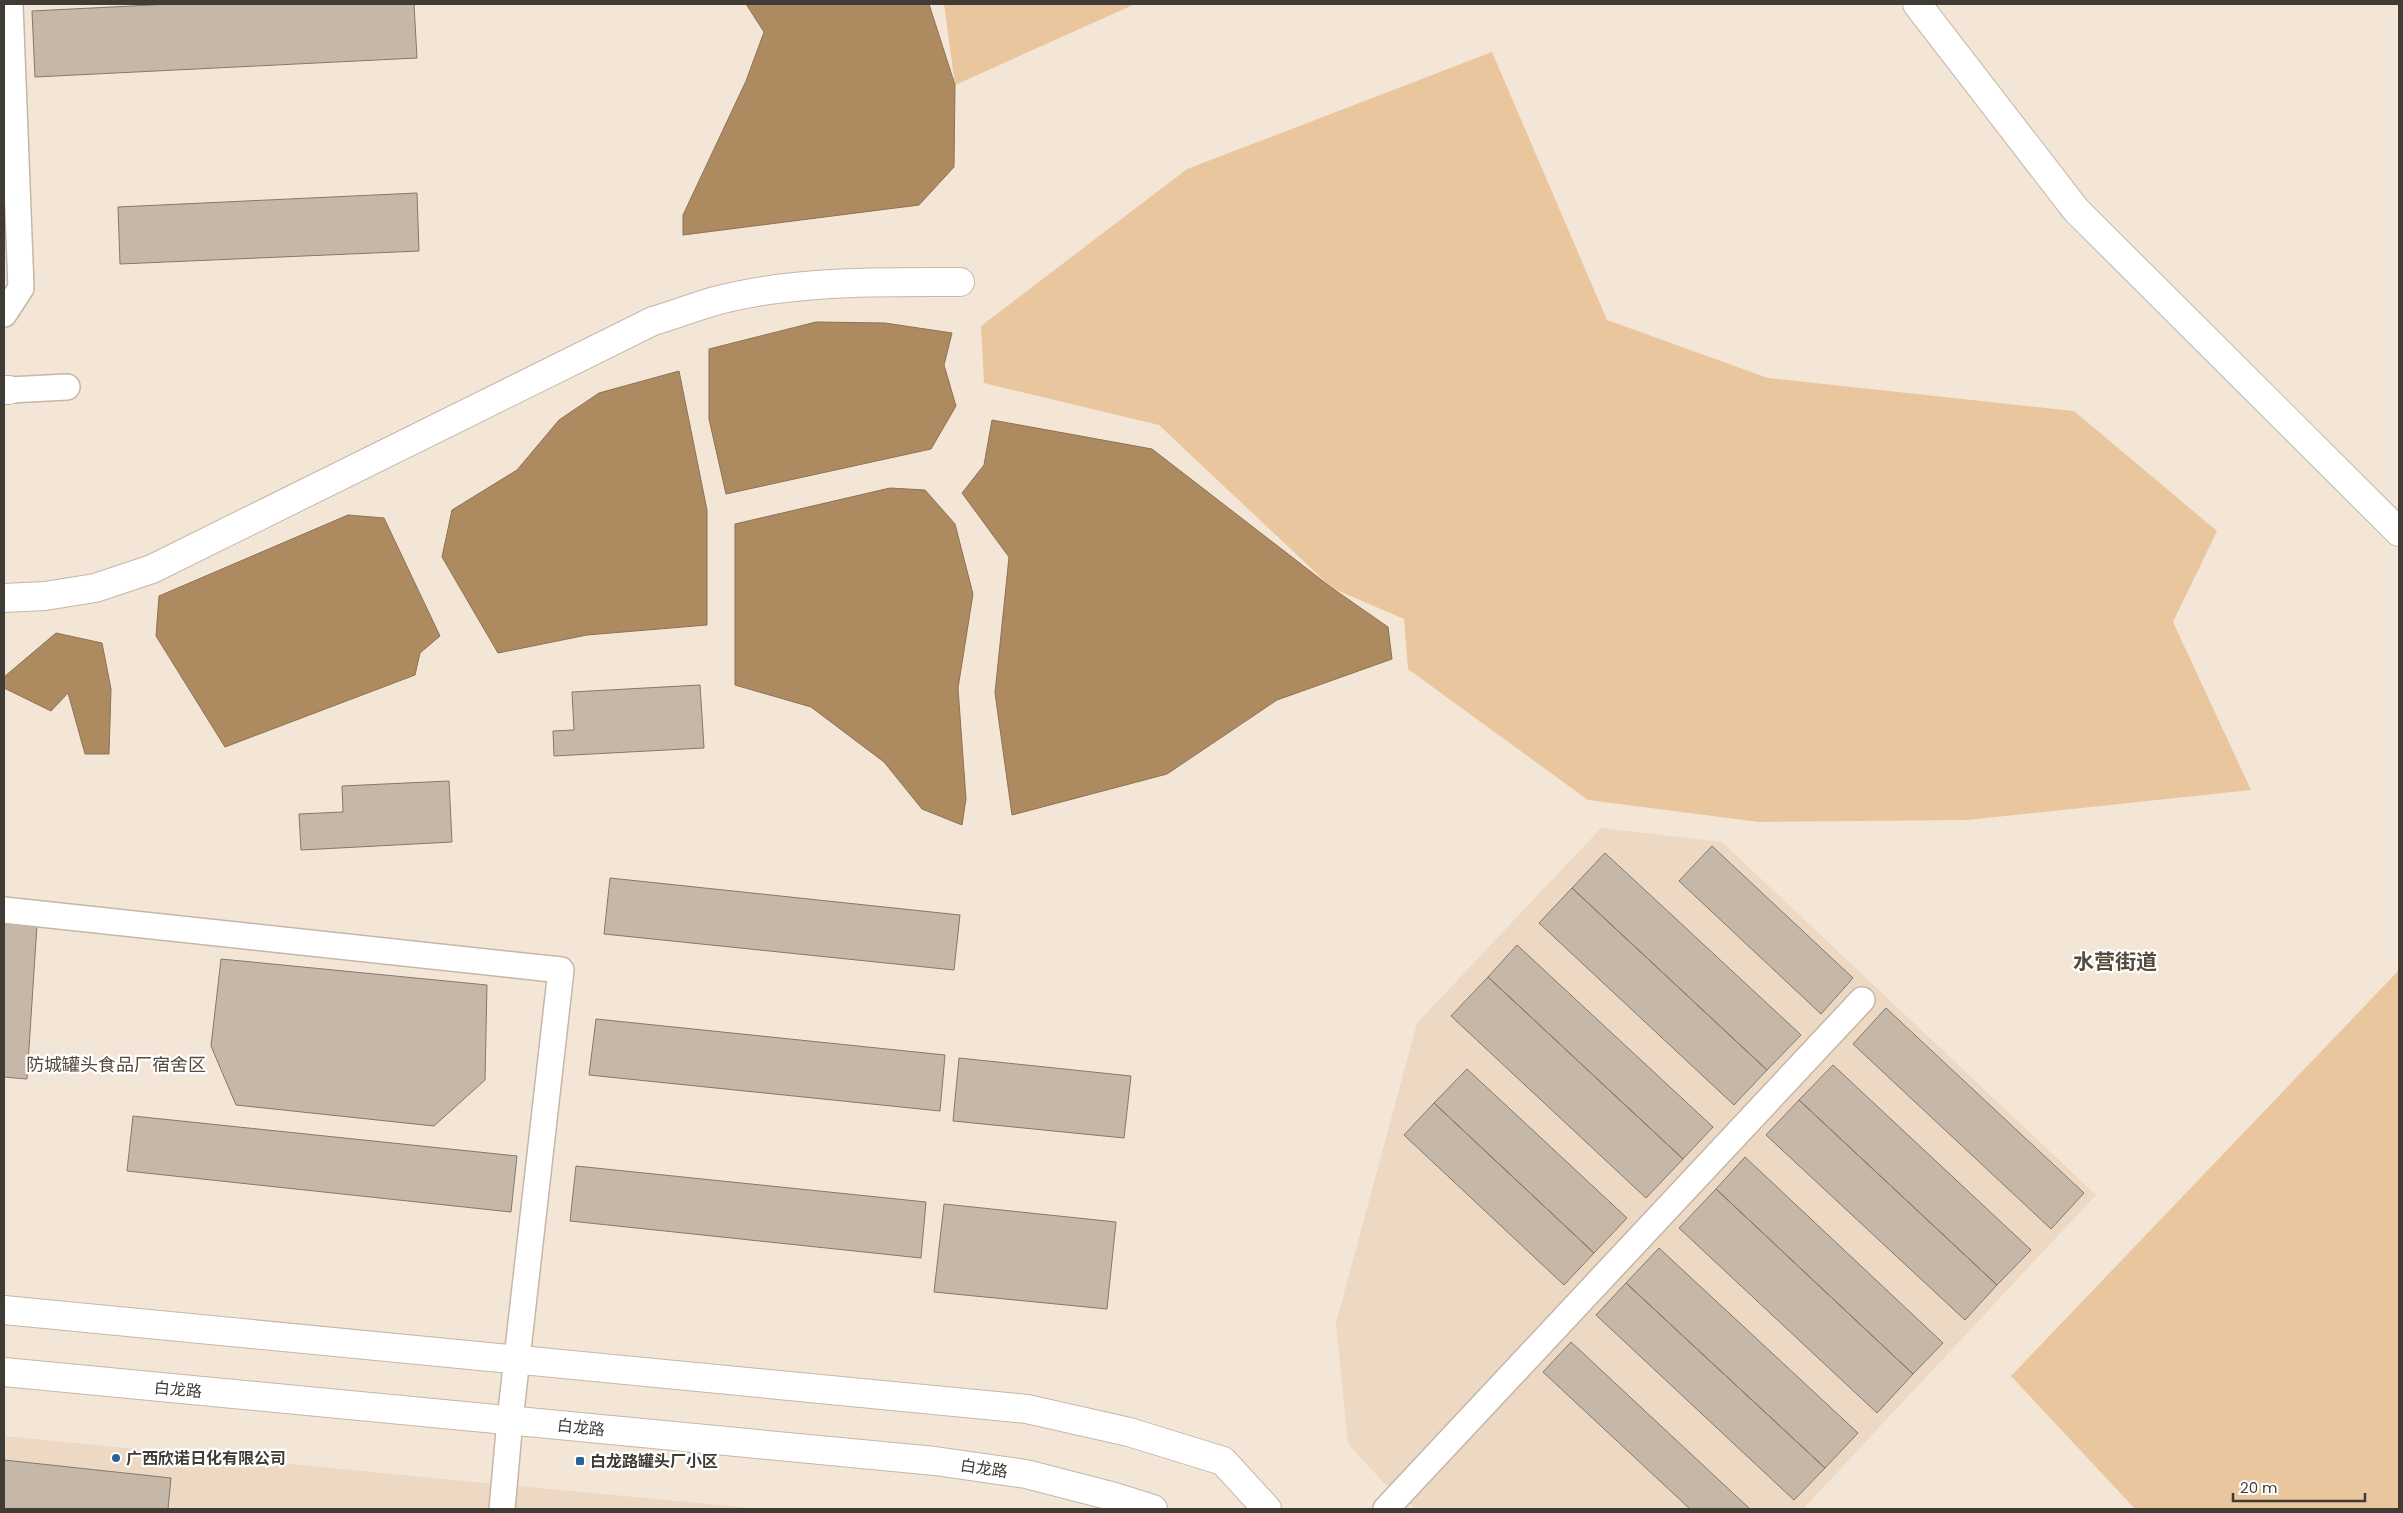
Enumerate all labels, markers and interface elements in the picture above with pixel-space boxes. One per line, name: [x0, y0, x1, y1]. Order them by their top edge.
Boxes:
district label: 水营街道: [2073, 947, 2157, 976]
district label: 防城罐头食品厂宿舍区: [26, 1052, 206, 1077]
street label: 白龙路: [153, 1376, 203, 1403]
street label: 白龙路: [556, 1414, 606, 1441]
place label: 广西欣诺日化有限公司: [126, 1447, 286, 1470]
place label: 白龙路罐头厂小区: [590, 1450, 718, 1473]
marker: 广西欣诺日化有限公司: [110, 1452, 122, 1464]
street label: 白龙路: [959, 1454, 1009, 1483]
marker: 白龙路罐头厂小区: [574, 1455, 586, 1467]
scale bar: [2233, 1470, 2366, 1502]
text: 20 m: [2240, 1477, 2278, 1498]

